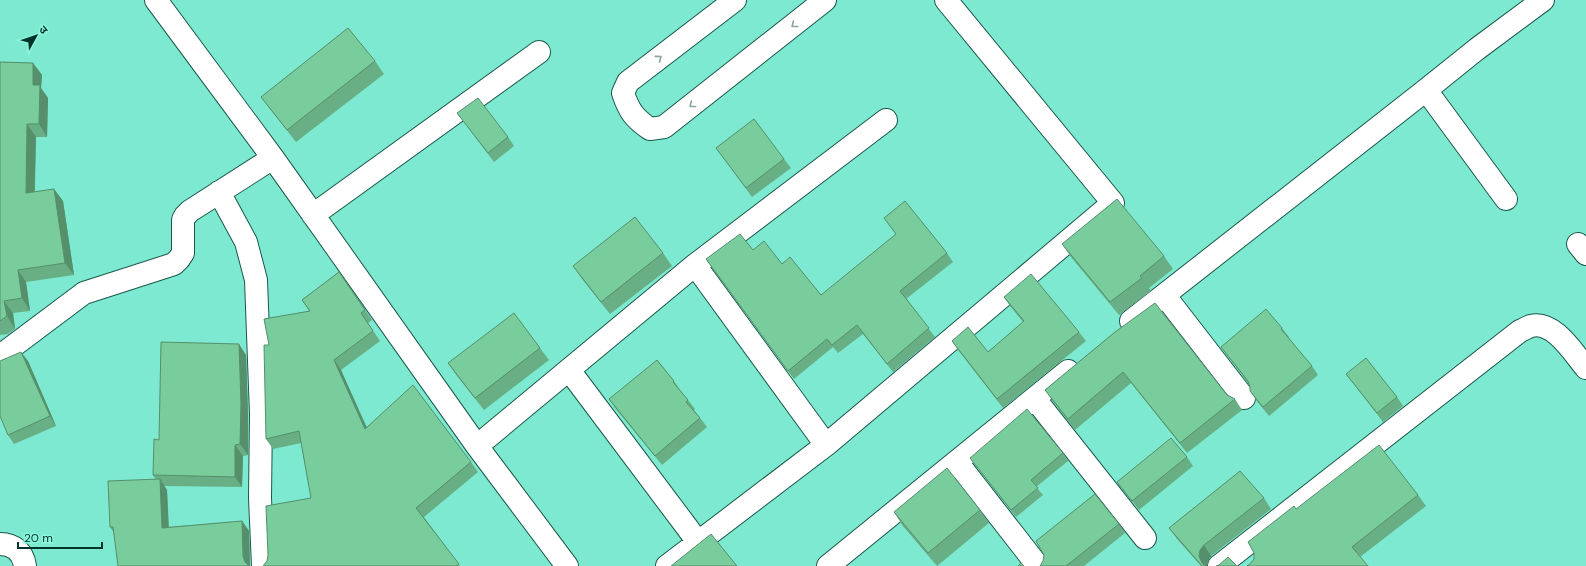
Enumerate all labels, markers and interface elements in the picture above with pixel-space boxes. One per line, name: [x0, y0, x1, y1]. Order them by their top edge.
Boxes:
north arrow: [16, 16, 56, 56]
one-way arrow: [792, 20, 799, 27]
text: उ: [36, 23, 51, 37]
one-way arrow: [655, 56, 662, 63]
one-way arrow: [690, 100, 697, 107]
scale bar: [18, 524, 102, 550]
text: 20 m: [24, 530, 53, 546]

